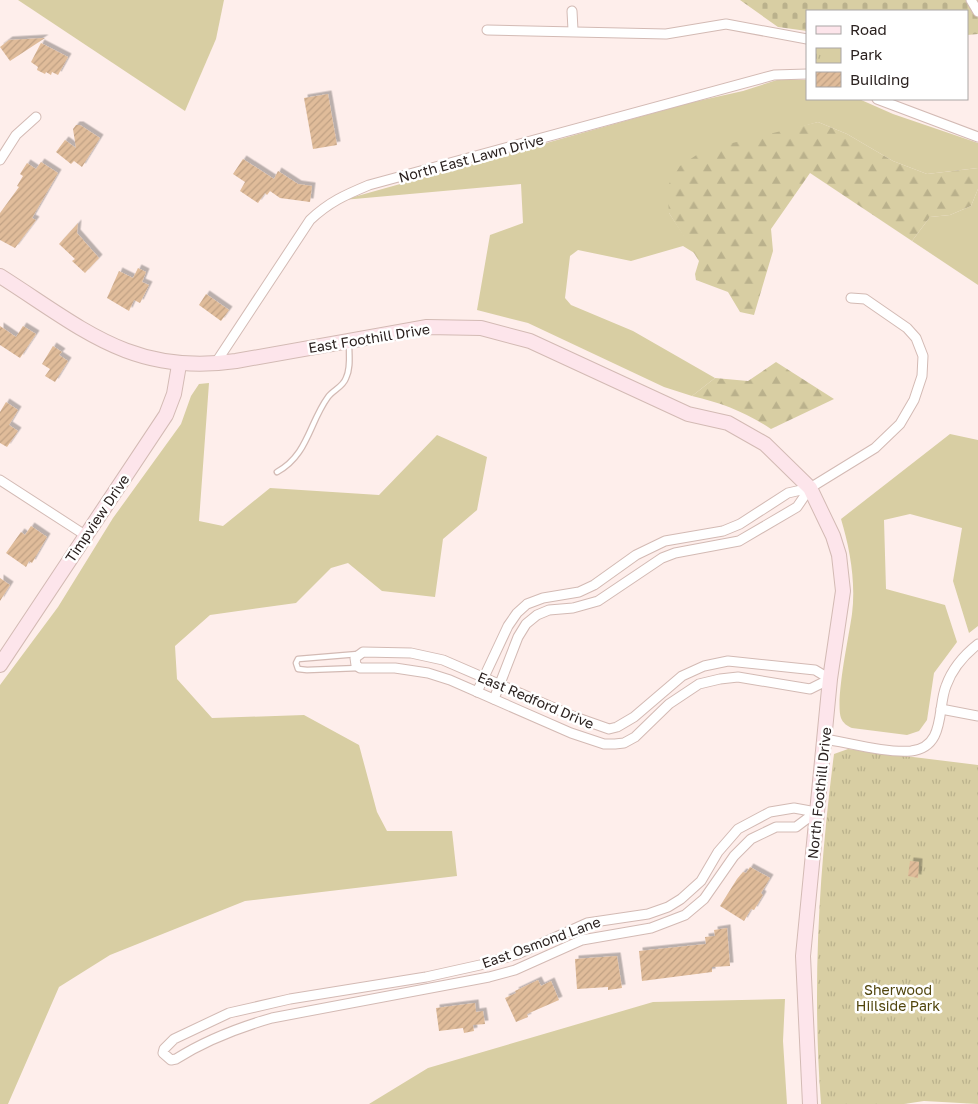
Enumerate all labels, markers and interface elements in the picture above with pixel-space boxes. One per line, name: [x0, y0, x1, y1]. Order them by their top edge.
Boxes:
legend: [806, 10, 968, 100]
text: Road: [850, 20, 887, 38]
text: Park: [850, 45, 883, 63]
text: Building: [850, 70, 910, 88]
street label: North East Lawn Drive: [397, 130, 545, 186]
street label: East Foothill Drive: [307, 320, 431, 356]
street label: Timpview Drive: [61, 471, 133, 565]
street label: East Redford Drive: [475, 668, 597, 732]
street label: North Foothill Drive: [804, 726, 834, 860]
street label: East Osmond Lane: [479, 913, 603, 971]
park label: Sherwood Hiilside Park: [856, 981, 940, 1014]

